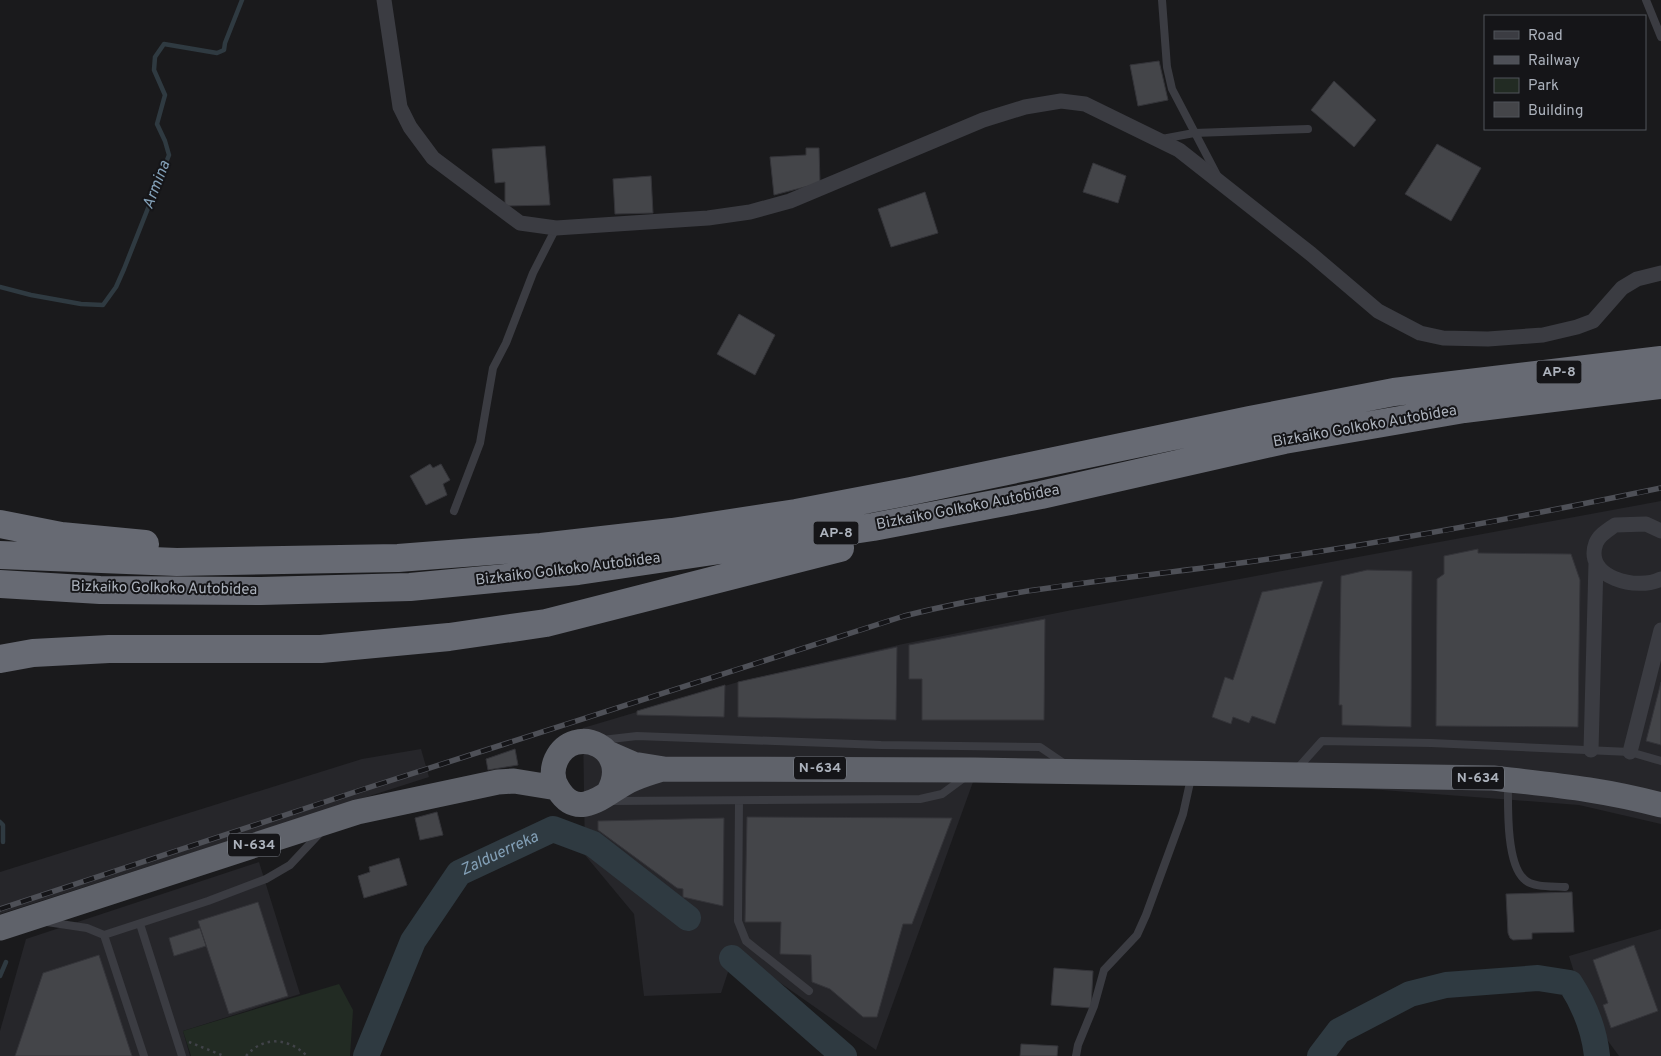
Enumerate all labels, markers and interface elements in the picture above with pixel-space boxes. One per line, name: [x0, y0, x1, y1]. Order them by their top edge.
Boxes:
legend: [1484, 15, 1646, 130]
text: Road: [1528, 27, 1563, 46]
text: Railway: [1528, 52, 1580, 71]
text: Park: [1528, 77, 1559, 96]
text: Building: [1528, 102, 1583, 121]
water label: Armina: [139, 157, 176, 212]
road number: AP-8: [1536, 361, 1582, 384]
street label: Bizkaiko Golkoko Autobidea: [1272, 401, 1458, 453]
street label: Bizkaiko Golkoko Autobidea: [875, 481, 1061, 535]
road number: AP-8: [814, 522, 858, 544]
street label: Bizkaiko Golkoko Autobidea: [474, 549, 662, 591]
street label: Bizkaiko Golkoko Autobidea: [71, 578, 257, 600]
road number: N-634: [794, 756, 846, 780]
road number: N-634: [1452, 766, 1504, 790]
water label: Zalduerreka: [457, 827, 542, 881]
road number: N-634: [228, 834, 280, 856]

